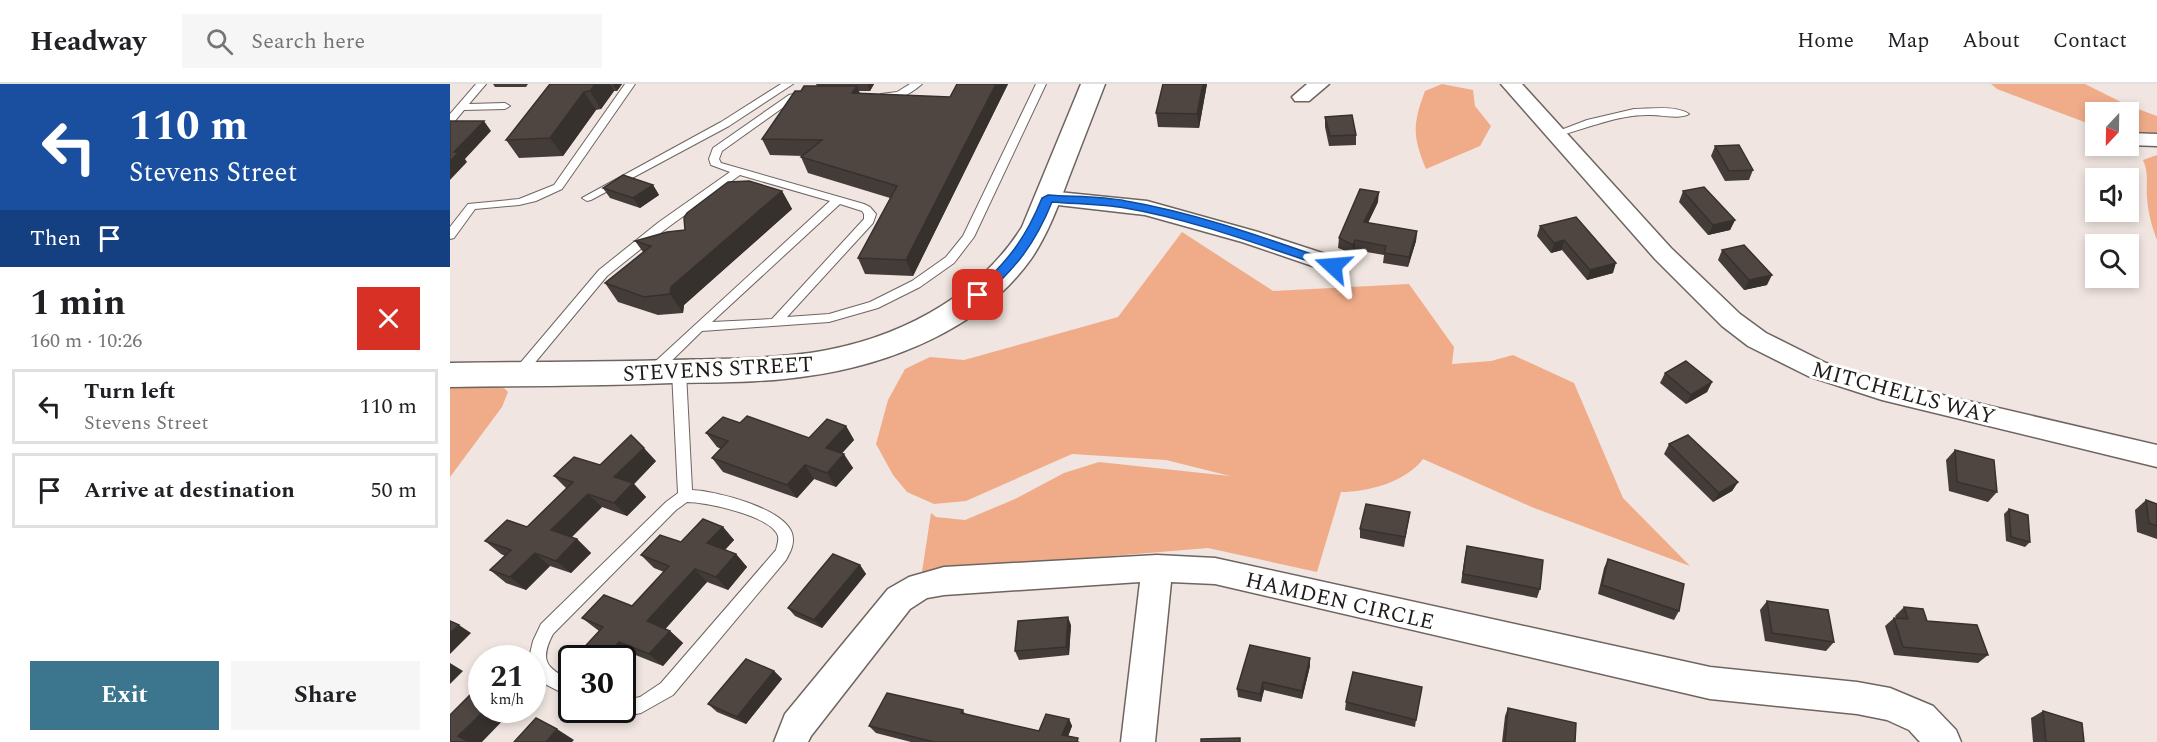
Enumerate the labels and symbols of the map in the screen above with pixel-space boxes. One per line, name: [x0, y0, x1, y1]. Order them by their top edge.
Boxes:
north arrow: [2085, 102, 2139, 156]
position arrow: [1301, 234, 1365, 298]
pin: [952, 269, 1003, 320]
street label: STEVENS STREET: [622, 348, 814, 391]
street label: MITCHELLS WAY: [1808, 353, 1999, 434]
street label: HAMDEN CIRCLE: [1242, 564, 1437, 639]
speed limit sign: 30: [558, 645, 636, 723]

